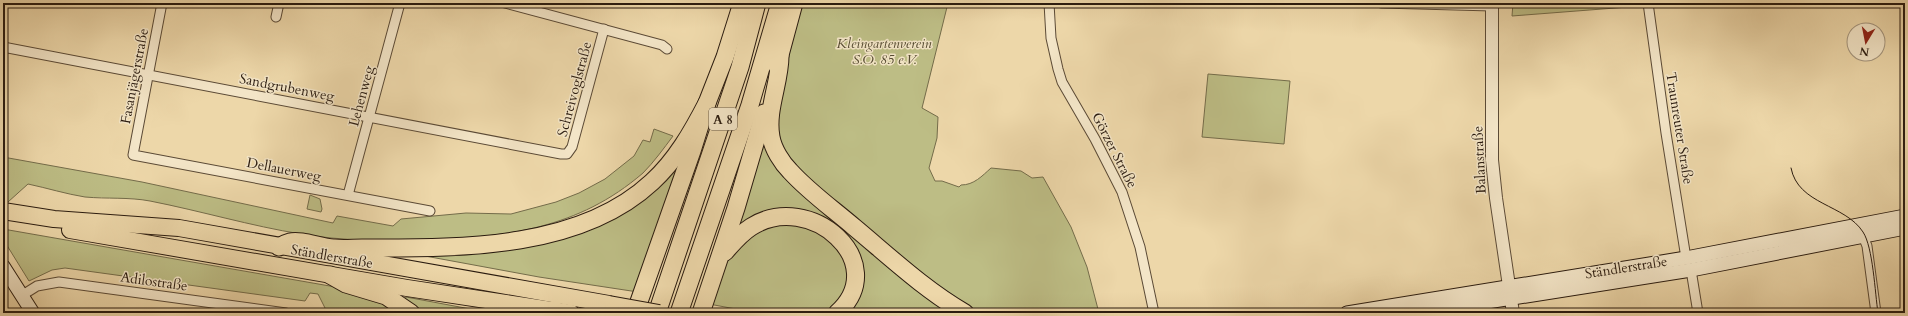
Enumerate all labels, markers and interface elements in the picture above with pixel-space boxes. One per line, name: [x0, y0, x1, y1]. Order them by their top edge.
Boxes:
north arrow: [1846, 22, 1886, 62]
street label: Fasanjägerstraße: [116, 27, 153, 126]
park label: Kleingartenverein S.O. 85 e.V.: [836, 34, 932, 69]
street label: Schreivoglstraße: [553, 40, 596, 139]
text: N: [1858, 43, 1870, 60]
street label: Lehenweg: [344, 63, 379, 129]
street label: Sandgrubenweg: [238, 69, 336, 106]
street label: Traunreuter Straße: [1661, 71, 1698, 185]
road number: A 8: [709, 108, 737, 130]
street label: Görzer Straße: [1087, 109, 1142, 191]
street label: Balanstraße: [1468, 125, 1491, 194]
street label: Dellauerweg: [245, 153, 323, 186]
street label: Ständlerstraße: [289, 240, 374, 273]
street label: Ständlerstraße: [1584, 252, 1669, 283]
street label: Adilostraße: [119, 267, 189, 296]

